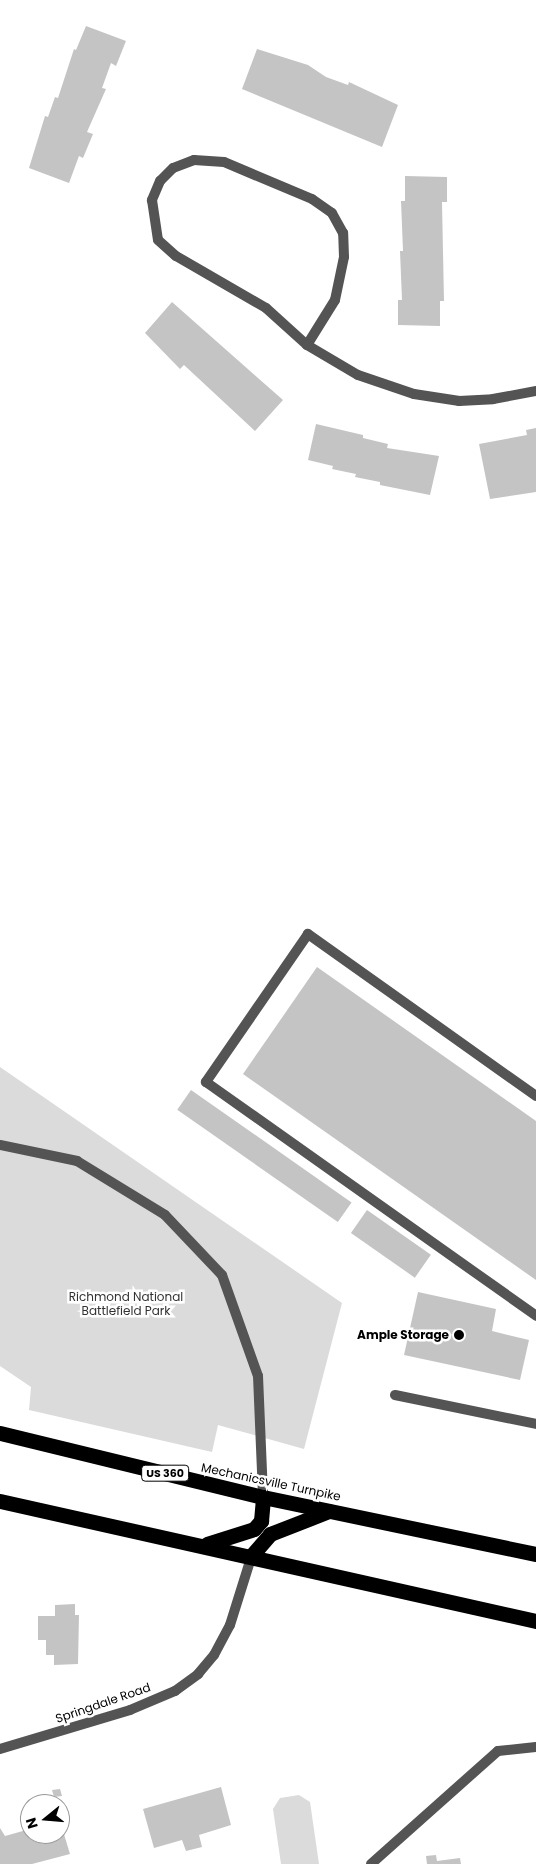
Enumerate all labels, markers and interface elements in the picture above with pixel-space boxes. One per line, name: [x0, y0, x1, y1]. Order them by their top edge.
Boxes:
park label: Richmond National Battlefield Park: [69, 1290, 183, 1318]
place label: Ample Storage: [357, 1328, 449, 1342]
marker: Ample Storage: [453, 1329, 465, 1341]
street label: Mechanicsville Turnpike: [200, 1460, 342, 1504]
road number: US 360: [140, 1465, 190, 1482]
street label: Springdale Road: [54, 1680, 152, 1726]
north arrow: [20, 1794, 70, 1844]
text: N: [21, 1815, 43, 1831]

